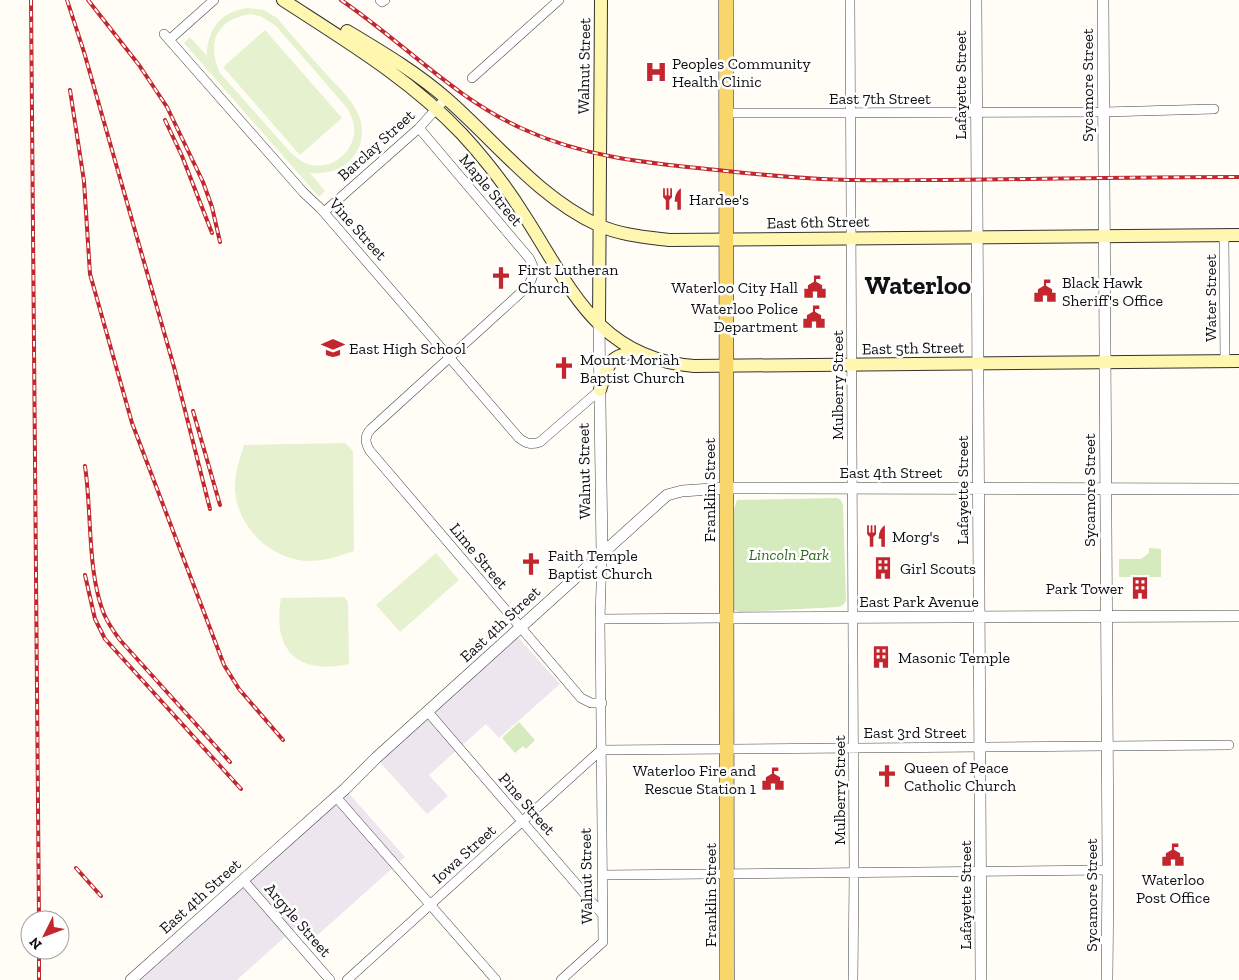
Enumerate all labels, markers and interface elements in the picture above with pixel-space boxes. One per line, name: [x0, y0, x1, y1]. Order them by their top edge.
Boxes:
street label: Walnut Street: [574, 18, 594, 114]
street label: Sycamore Street: [1078, 28, 1097, 142]
street label: Lafayette Street: [951, 30, 970, 140]
place label: Peoples Community Health Clinic: [672, 54, 811, 91]
hospital icon: Peoples Community Health Clinic: [643, 59, 669, 85]
street label: East 7th Street: [829, 89, 931, 108]
street label: Barclay Street: [334, 106, 418, 184]
street label: Maple Street: [455, 150, 527, 230]
restaurant icon: Hardee's: [659, 186, 685, 212]
place label: Hardee's: [689, 190, 749, 209]
street label: Vine Street: [325, 193, 391, 264]
street label: East 6th Street: [766, 212, 870, 232]
street label: Water Street: [1201, 254, 1220, 342]
place label: First Lutheran Church: [518, 260, 619, 297]
church icon: First Lutheran Church: [488, 265, 514, 291]
district label: Waterloo: [865, 269, 972, 301]
place label: Black Hawk Sheriff's Office: [1062, 273, 1163, 310]
public building icon: Waterloo City Hall: [802, 274, 828, 300]
place label: Waterloo City Hall: [671, 278, 798, 297]
public building icon: Black Hawk Sheriff's Office: [1032, 278, 1058, 304]
place label: Waterloo Police Department: [691, 299, 798, 336]
public building icon: Waterloo Police Department: [801, 304, 827, 330]
street label: Mulberry Street: [828, 330, 847, 440]
school or university icon: East High School: [320, 335, 346, 361]
street label: East 5th Street: [862, 338, 964, 358]
place label: East High School: [349, 339, 466, 358]
place label: Mount Moriah Baptist Church: [580, 350, 685, 387]
church icon: Mount Moriah Baptist Church: [551, 355, 577, 381]
street label: Walnut Street: [574, 423, 594, 519]
street label: Sycamore Street: [1080, 433, 1099, 547]
street label: Lafayette Street: [953, 435, 972, 545]
street label: Franklin Street: [700, 438, 719, 542]
street label: East 4th Street: [840, 463, 942, 482]
street label: Lime Street: [446, 519, 512, 593]
restaurant icon: Morg's: [863, 523, 889, 549]
place label: Morg's: [892, 527, 940, 546]
park label: Lincoln Park: [749, 545, 829, 564]
place label: Faith Temple Baptist Church: [548, 546, 653, 583]
church icon: Faith Temple Baptist Church: [518, 551, 544, 577]
building icon: Girl Scouts: [870, 555, 896, 581]
place label: Girl Scouts: [900, 559, 976, 578]
building icon: Park Tower: [1127, 575, 1153, 601]
place label: Park Tower: [1046, 579, 1124, 598]
street label: East 4th Street: [456, 582, 544, 666]
street label: East Park Avenue: [859, 592, 979, 611]
building icon: Masonic Temple: [868, 644, 894, 670]
place label: Masonic Temple: [898, 648, 1010, 667]
street label: East 3rd Street: [864, 723, 966, 742]
street label: Mulberry Street: [830, 735, 849, 845]
place label: Queen of Peace Catholic Church: [904, 758, 1016, 795]
place label: Waterloo Fire and Rescue Station 1: [633, 761, 756, 798]
church icon: Queen of Peace Catholic Church: [874, 763, 900, 789]
public building icon: Waterloo Fire and Rescue Station 1: [760, 766, 786, 792]
street label: Pine Street: [495, 769, 559, 839]
street label: Iowa Street: [428, 821, 500, 887]
street label: Walnut Street: [576, 828, 596, 924]
street label: Sycamore Street: [1082, 838, 1101, 952]
street label: Lafayette Street: [956, 840, 975, 950]
public building icon: Waterloo Post Office: [1160, 842, 1186, 868]
street label: Franklin Street: [701, 843, 720, 947]
street label: East 4th Street: [155, 854, 245, 937]
place label: Waterloo Post Office: [1136, 870, 1210, 907]
street label: Argyle Street: [261, 879, 335, 961]
north arrow: [20, 910, 70, 960]
text: N: [26, 933, 46, 953]

